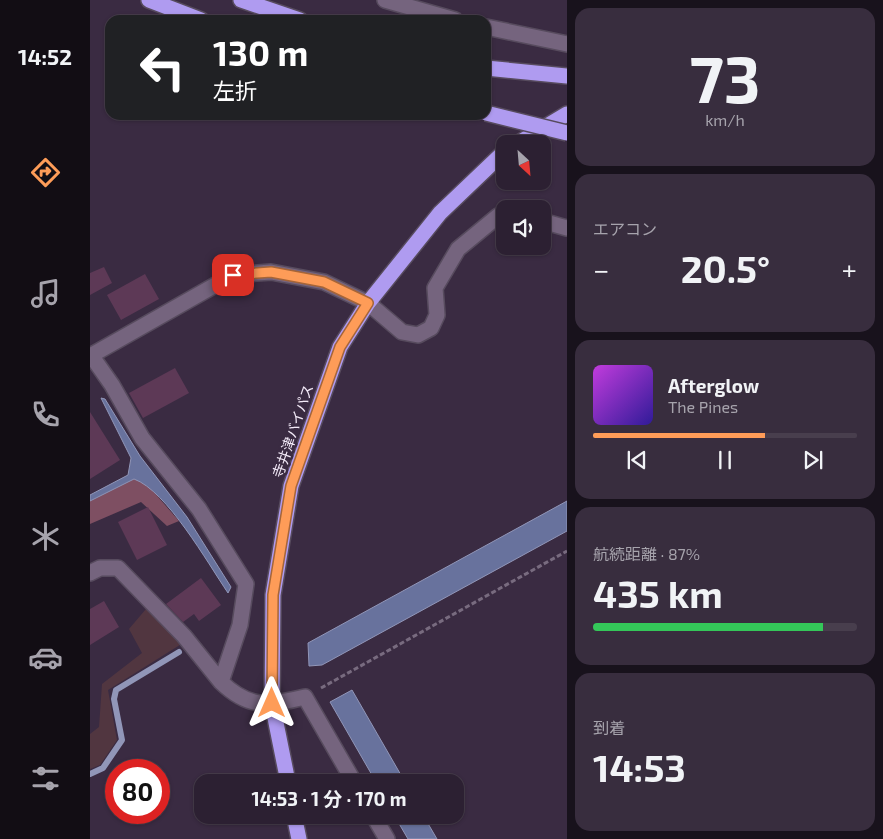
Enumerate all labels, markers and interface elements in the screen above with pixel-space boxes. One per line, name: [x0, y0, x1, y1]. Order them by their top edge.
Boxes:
text: 130 m: [213, 31, 308, 73]
icon: left: [130, 35, 195, 100]
text: 73: [689, 38, 761, 116]
text: 14:52: [18, 43, 72, 69]
text: 左折: [213, 77, 257, 103]
text: km/h: [705, 110, 745, 129]
north arrow: [496, 135, 551, 190]
map controls: [496, 135, 551, 255]
icon: directions: [28, 155, 63, 190]
button: sound: [496, 200, 551, 255]
text: エアコン: [593, 219, 657, 238]
text: 20.5°: [681, 245, 770, 291]
text: −: [593, 252, 609, 286]
text: +: [842, 252, 857, 286]
pin: [212, 254, 254, 296]
icon: arrive: [219, 261, 247, 289]
icon: music: [28, 276, 63, 311]
text: Afterglow: [668, 374, 759, 397]
street label: 寺井津バイパス: [269, 382, 316, 480]
icon: phone: [28, 397, 63, 432]
text: The Pines: [668, 397, 738, 416]
icon: previous: [623, 446, 651, 474]
icon: pause: [711, 446, 739, 474]
icon: next: [799, 446, 827, 474]
icon: climate: [28, 519, 63, 554]
text: 航続距離 · 87%: [593, 544, 700, 563]
text: 435 km: [593, 570, 723, 616]
icon: car: [28, 640, 63, 675]
position arrow: [245, 676, 297, 728]
text: 到着: [593, 718, 625, 737]
text: 14:53: [593, 744, 686, 790]
speed limit sign: 80: [105, 759, 170, 824]
icon: filters: [28, 761, 63, 796]
text: 14:53 · 1 分 · 170 m: [252, 787, 406, 810]

